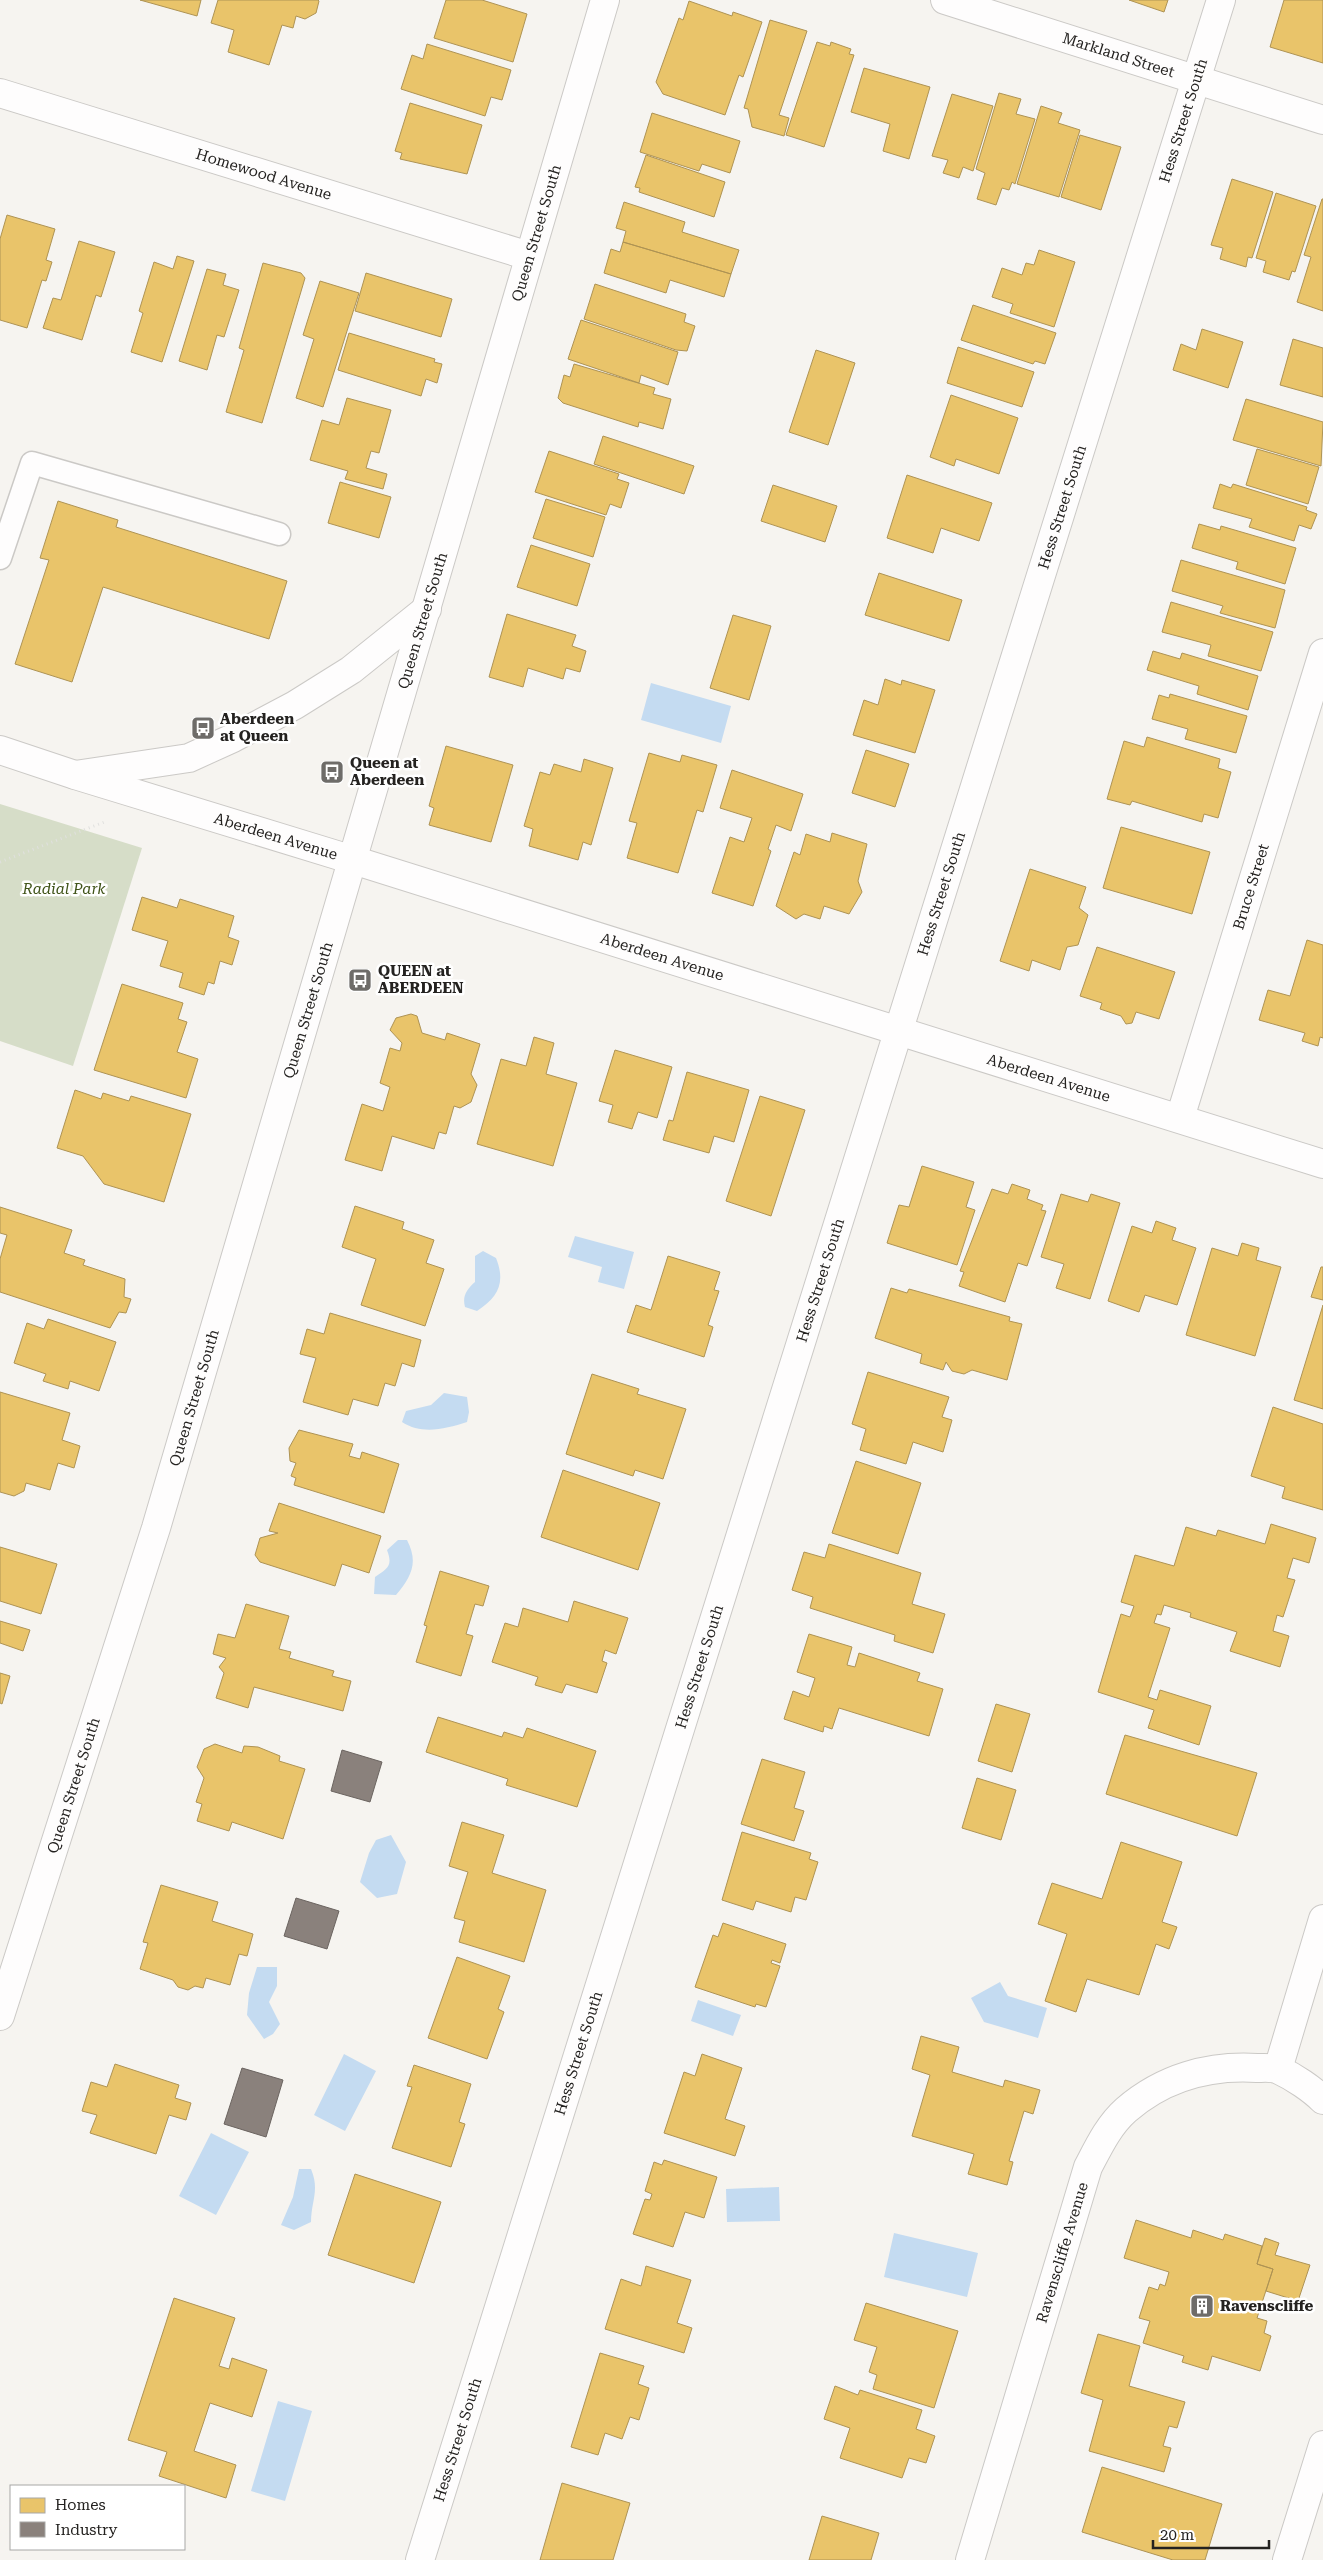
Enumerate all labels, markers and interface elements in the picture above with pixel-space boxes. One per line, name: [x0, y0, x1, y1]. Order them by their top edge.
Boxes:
street label: Markland Street: [1060, 29, 1177, 81]
street label: Hess Street South: [1155, 56, 1211, 185]
street label: Homewood Avenue: [194, 145, 334, 204]
street label: Queen Street South: [508, 162, 565, 304]
street label: Hess Street South: [1034, 443, 1090, 571]
street label: Queen Street South: [394, 550, 451, 691]
place label: Aberdeen at Queen: [220, 710, 294, 745]
bus stop icon: Aberdeen at Queen: [190, 715, 216, 741]
place label: Queen at Aberdeen: [350, 754, 424, 789]
bus stop icon: Queen at Aberdeen: [319, 759, 345, 785]
street label: Aberdeen Avenue: [212, 809, 340, 864]
street label: Hess Street South: [914, 829, 969, 958]
street label: Bruce Street: [1229, 841, 1273, 932]
park label: Radial Park: [22, 880, 106, 898]
street label: Aberdeen Avenue: [598, 929, 726, 985]
street label: Queen Street South: [280, 939, 337, 1081]
place label: QUEEN at ABERDEEN: [378, 962, 464, 997]
bus stop icon: QUEEN at ABERDEEN: [347, 967, 373, 993]
street label: Aberdeen Avenue: [985, 1050, 1112, 1106]
street label: Hess Street South: [793, 1216, 848, 1344]
street label: Queen Street South: [166, 1327, 223, 1468]
street label: Hess Street South: [672, 1602, 727, 1731]
street label: Queen Street South: [44, 1715, 104, 1856]
street label: Hess Street South: [551, 1989, 606, 2117]
street label: Ravenscliffe Avenue: [1033, 2180, 1092, 2325]
building icon: Ravenscliffe: [1189, 2293, 1215, 2319]
place label: Ravenscliffe: [1220, 2297, 1314, 2315]
street label: Hess Street South: [430, 2375, 486, 2504]
legend: [10, 2485, 185, 2550]
text: Homes: [55, 2496, 106, 2514]
scale bar: [1153, 2518, 1269, 2550]
text: Industry: [55, 2521, 117, 2539]
text: 20 m: [1160, 2526, 1195, 2544]

